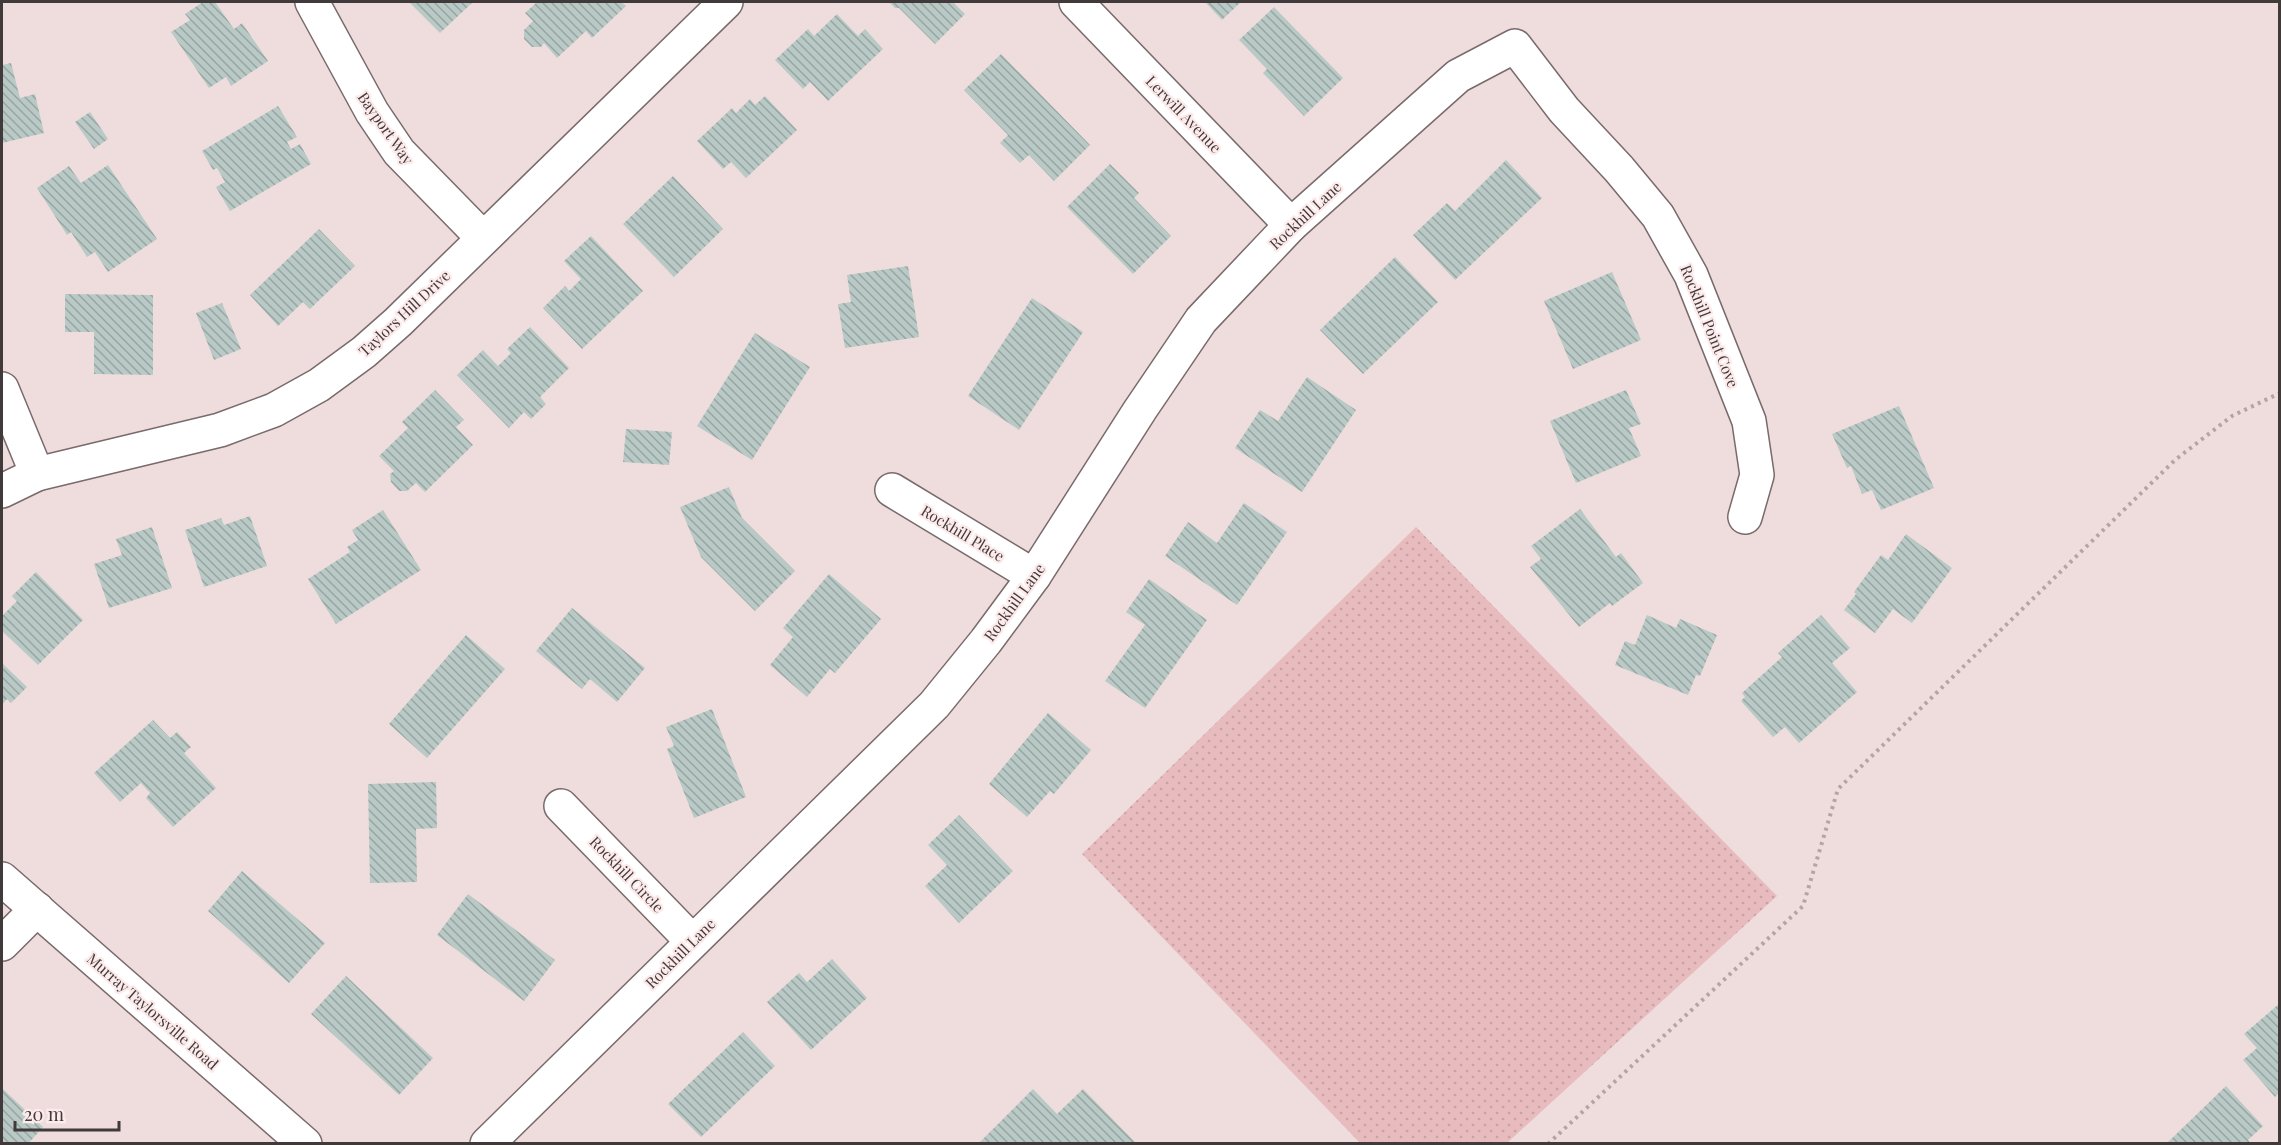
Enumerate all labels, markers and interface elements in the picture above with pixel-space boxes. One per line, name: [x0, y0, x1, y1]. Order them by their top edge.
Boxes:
street label: Lerwill Avenue: [1142, 71, 1226, 157]
street label: Bayport Way: [354, 88, 419, 168]
street label: Rockhill Lane: [1265, 177, 1345, 253]
street label: Rockhill Point Cove: [1676, 262, 1744, 390]
street label: Taylors Hill Drive: [354, 265, 454, 361]
street label: Rockhill Place: [918, 500, 1008, 566]
street label: Rockhill Lane: [979, 559, 1049, 645]
street label: Rockhill Circle: [586, 832, 668, 916]
street label: Rockhill Lane: [641, 914, 719, 992]
street label: Murray Taylorsville Road: [83, 948, 223, 1074]
scale bar: [15, 1094, 118, 1132]
text: 20 m: [24, 1102, 64, 1126]

